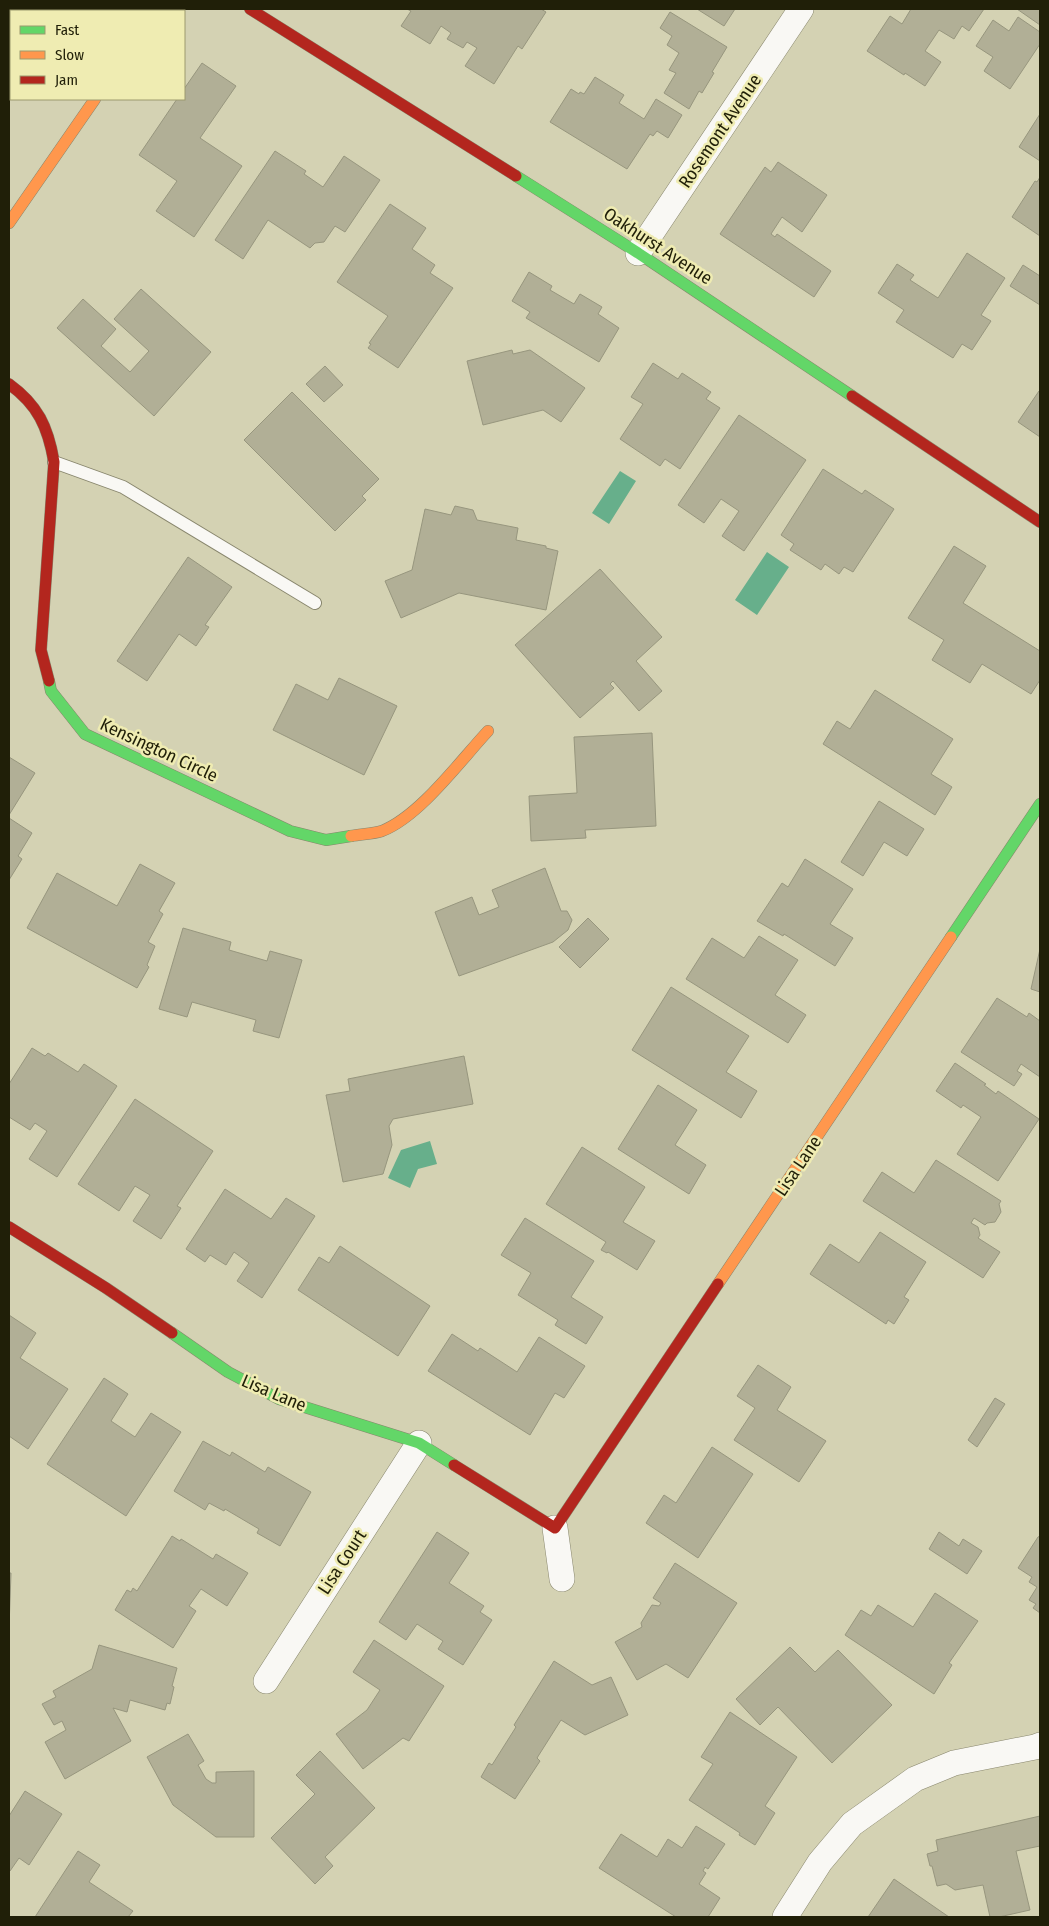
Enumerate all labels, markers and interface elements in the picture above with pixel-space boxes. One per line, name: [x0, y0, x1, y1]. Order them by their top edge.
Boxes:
legend: [10, 10, 185, 100]
text: Fast: [55, 21, 79, 39]
text: Slow: [55, 46, 84, 64]
street label: Rosemont Avenue: [674, 70, 766, 192]
text: Jam: [55, 71, 78, 89]
street label: Oakhurst Avenue: [600, 203, 717, 289]
street label: Kensington Circle: [97, 713, 221, 787]
street label: Lisa Lane: [770, 1132, 826, 1200]
street label: Lisa Lane: [238, 1370, 310, 1416]
street label: Lisa Court: [313, 1525, 371, 1599]

